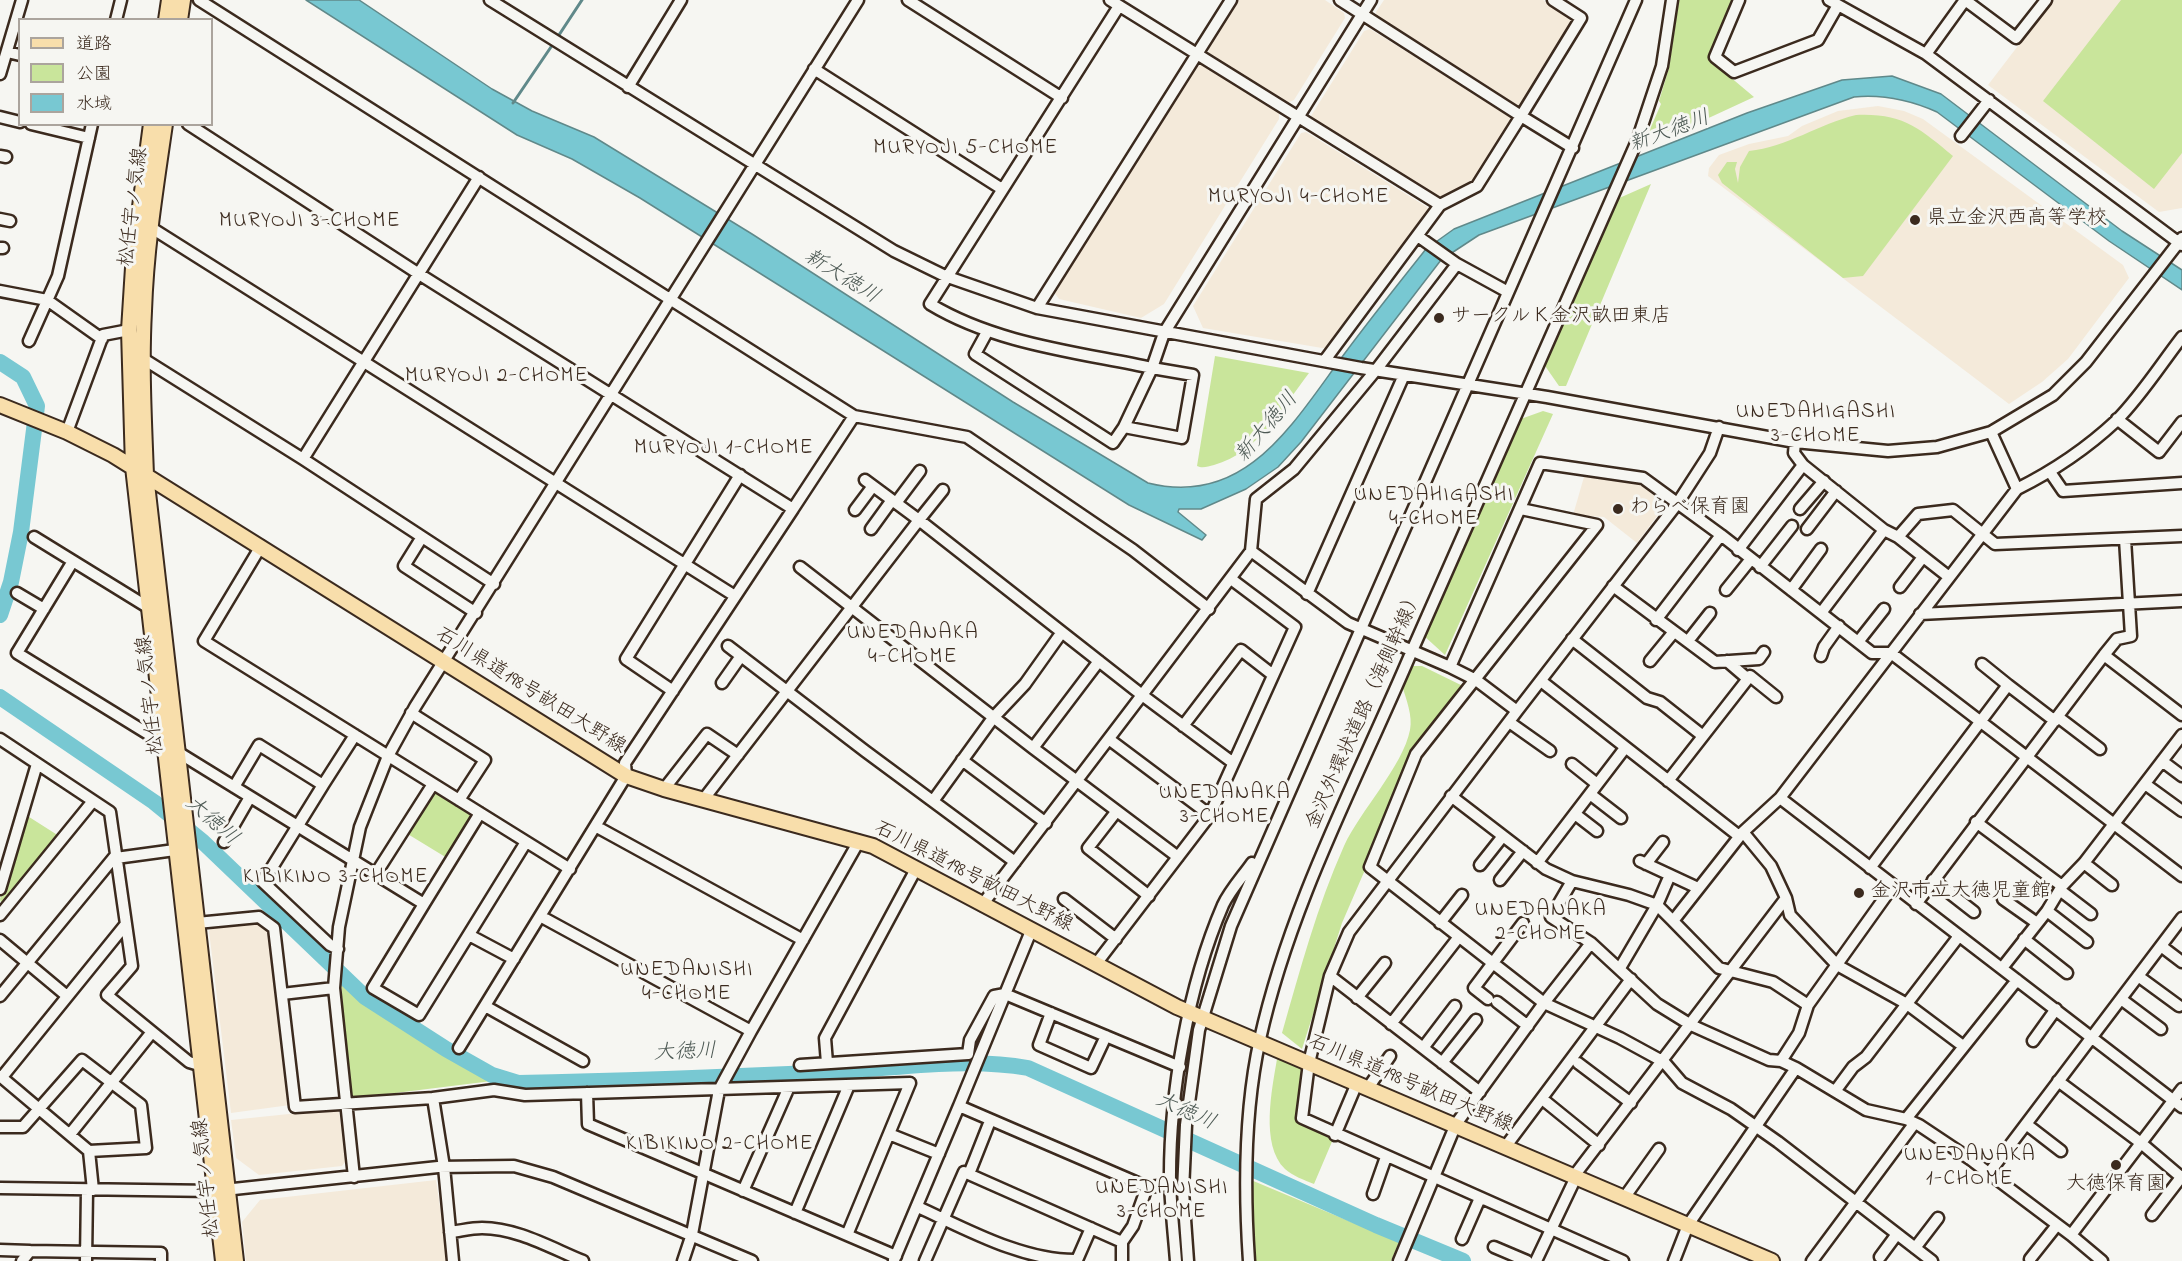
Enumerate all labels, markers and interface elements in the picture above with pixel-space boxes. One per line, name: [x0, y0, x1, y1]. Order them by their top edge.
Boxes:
legend: [18, 18, 213, 126]
text: 道路: [76, 32, 112, 58]
text: 公園: [76, 62, 112, 88]
text: 水域: [76, 92, 112, 118]
water label: 新大徳川: [1626, 107, 1714, 159]
district label: MURYOJI 5-CHOME: [873, 137, 1059, 163]
street label: 松任宇ノ気線: [116, 146, 154, 268]
district label: MURYOJI 4-CHOME: [1208, 186, 1390, 212]
place label: 県立金沢西高等学校: [1927, 208, 2107, 232]
district label: MURYOJI 3-CHOME: [219, 210, 401, 236]
marker: 県立金沢西高等学校: [1908, 213, 1922, 227]
water label: 新大徳川: [799, 245, 883, 311]
place label: サークルＫ金沢畝田東店: [1451, 306, 1671, 330]
marker: サークルＫ金沢畝田東店: [1432, 311, 1446, 325]
district label: MURYOJI 2-CHOME: [405, 365, 589, 391]
water label: 新大徳川: [1231, 388, 1305, 468]
district label: UNEDAHIGASHI 3-CHOME: [1736, 401, 1896, 451]
district label: MURYOJI 1-CHOME: [634, 437, 814, 463]
district label: UNEDAHIGASHI 4-CHOME: [1354, 484, 1514, 534]
place label: わらべ保育園: [1630, 497, 1750, 521]
marker: わらべ保育園: [1611, 502, 1625, 516]
street label: 金沢外環状道路（海側幹線）: [1302, 586, 1430, 834]
district label: UNEDANAKA 4-CHOME: [847, 622, 979, 672]
street label: 石川県道198号畝田大野線: [430, 624, 630, 760]
street label: 松任宇ノ気線: [134, 634, 170, 756]
district label: UNEDANAKA 3-CHOME: [1159, 782, 1291, 832]
water label: 大徳川: [179, 792, 243, 852]
street label: 石川県道198号畝田大野線: [870, 817, 1076, 939]
district label: KIBIKINO 3-CHOME: [243, 866, 429, 892]
place label: 金沢市立大徳児童館: [1871, 881, 2051, 905]
marker: 金沢市立大徳児童館: [1852, 886, 1866, 900]
district label: UNEDANAKA 2-CHOME: [1475, 899, 1607, 949]
district label: UNEDANISHI 4-CHOME: [620, 959, 754, 1009]
street label: 石川県道198号畝田大野線: [1304, 1031, 1516, 1139]
water label: 大徳川: [653, 1040, 717, 1068]
water label: 大徳川: [1151, 1089, 1219, 1137]
street label: 松任宇ノ気線: [190, 1117, 226, 1239]
district label: KIBIKINO 2-CHOME: [626, 1133, 814, 1159]
district label: UNEDANAKA 1-CHOME: [1904, 1144, 2036, 1194]
marker: 大徳保育園: [2109, 1158, 2123, 1172]
place label: 大徳保育園: [2066, 1174, 2166, 1198]
district label: UNEDANISHI 3-CHOME: [1095, 1177, 1229, 1227]

